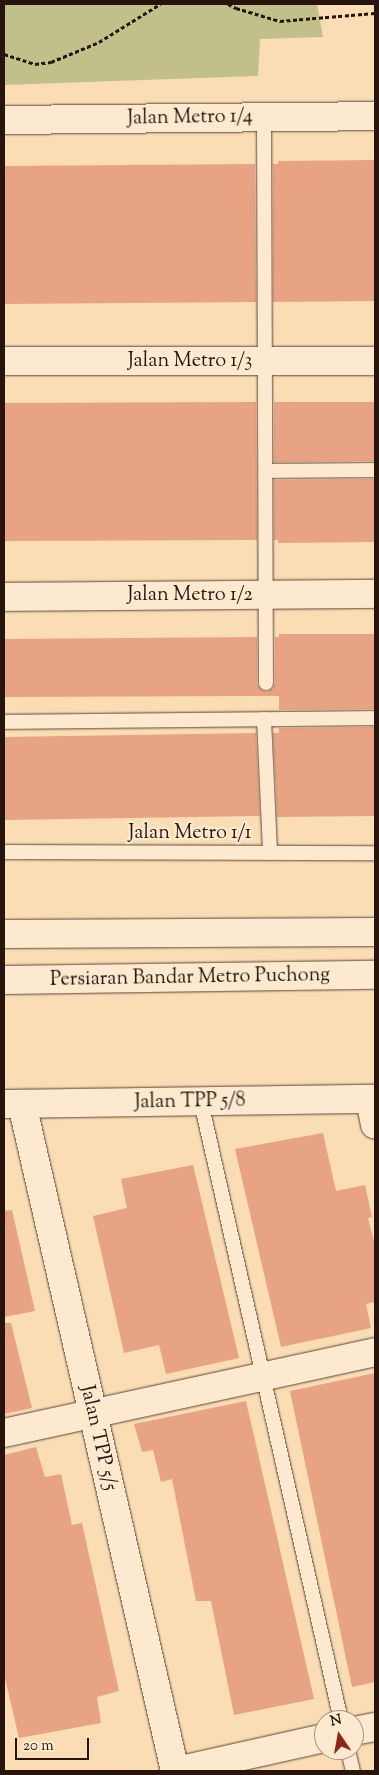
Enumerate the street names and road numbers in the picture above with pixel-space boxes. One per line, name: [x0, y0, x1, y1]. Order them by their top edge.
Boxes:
street label: Jalan Metro 1/4: [127, 105, 253, 131]
street label: Jalan Metro 1/3: [128, 349, 252, 373]
street label: Jalan Metro 1/2: [127, 583, 253, 607]
street label: Jalan Metro 1/1: [128, 821, 252, 845]
street label: Persiaran Bandar Metro Puchong: [50, 964, 330, 992]
street label: Jalan TPP 5/8: [134, 1089, 246, 1115]
street label: Jalan TPP 5/5: [74, 1383, 122, 1493]

